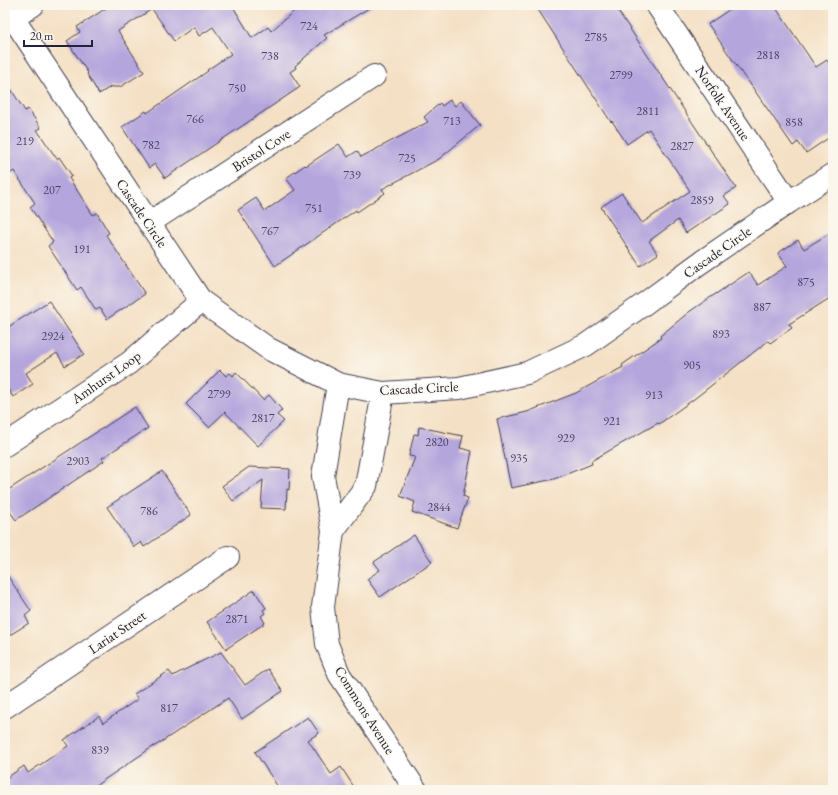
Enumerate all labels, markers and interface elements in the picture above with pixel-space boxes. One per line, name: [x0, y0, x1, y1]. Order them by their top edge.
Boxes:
house number: 724: [300, 18, 318, 34]
scale bar: [24, 22, 92, 48]
text: 20 m: [30, 28, 54, 44]
house number: 2785: [584, 29, 608, 45]
house number: 2818: [756, 47, 780, 63]
house number: 738: [261, 48, 279, 64]
street label: Norfolk Avenue: [691, 62, 755, 144]
house number: 2799: [609, 67, 633, 83]
house number: 750: [228, 80, 246, 96]
house number: 2811: [636, 103, 660, 119]
house number: 766: [186, 111, 204, 127]
house number: 713: [443, 113, 461, 129]
house number: 858: [785, 114, 803, 130]
street label: Bristol Cove: [228, 124, 294, 176]
house number: 219: [16, 133, 34, 149]
house number: 782: [142, 137, 160, 153]
house number: 2827: [670, 138, 694, 154]
house number: 725: [398, 150, 416, 166]
house number: 739: [343, 167, 361, 183]
street label: Cascade Circle: [112, 175, 172, 251]
house number: 207: [43, 182, 61, 198]
house number: 2859: [690, 192, 714, 208]
house number: 751: [305, 200, 323, 216]
street label: Cascade Circle: [679, 222, 755, 282]
house number: 767: [261, 223, 279, 239]
house number: 191: [73, 241, 91, 257]
house number: 875: [797, 274, 815, 290]
house number: 887: [753, 299, 771, 315]
house number: 893: [712, 326, 730, 342]
house number: 2924: [41, 328, 65, 344]
street label: Amhurst Loop: [67, 346, 144, 408]
house number: 905: [683, 357, 701, 373]
street label: Cascade Circle: [379, 377, 459, 399]
house number: 2799: [207, 386, 231, 402]
house number: 913: [645, 387, 663, 403]
house number: 2817: [251, 410, 275, 426]
house number: 921: [603, 413, 621, 429]
house number: 929: [557, 430, 575, 446]
house number: 2820: [425, 434, 449, 450]
house number: 935: [510, 450, 528, 466]
house number: 2903: [66, 453, 90, 469]
house number: 2844: [427, 499, 451, 515]
house number: 786: [140, 503, 158, 519]
street label: Lariat Street: [85, 606, 150, 658]
house number: 2871: [225, 611, 249, 627]
street label: Commons Avenue: [331, 663, 400, 758]
house number: 817: [160, 700, 178, 716]
house number: 839: [91, 742, 109, 758]

